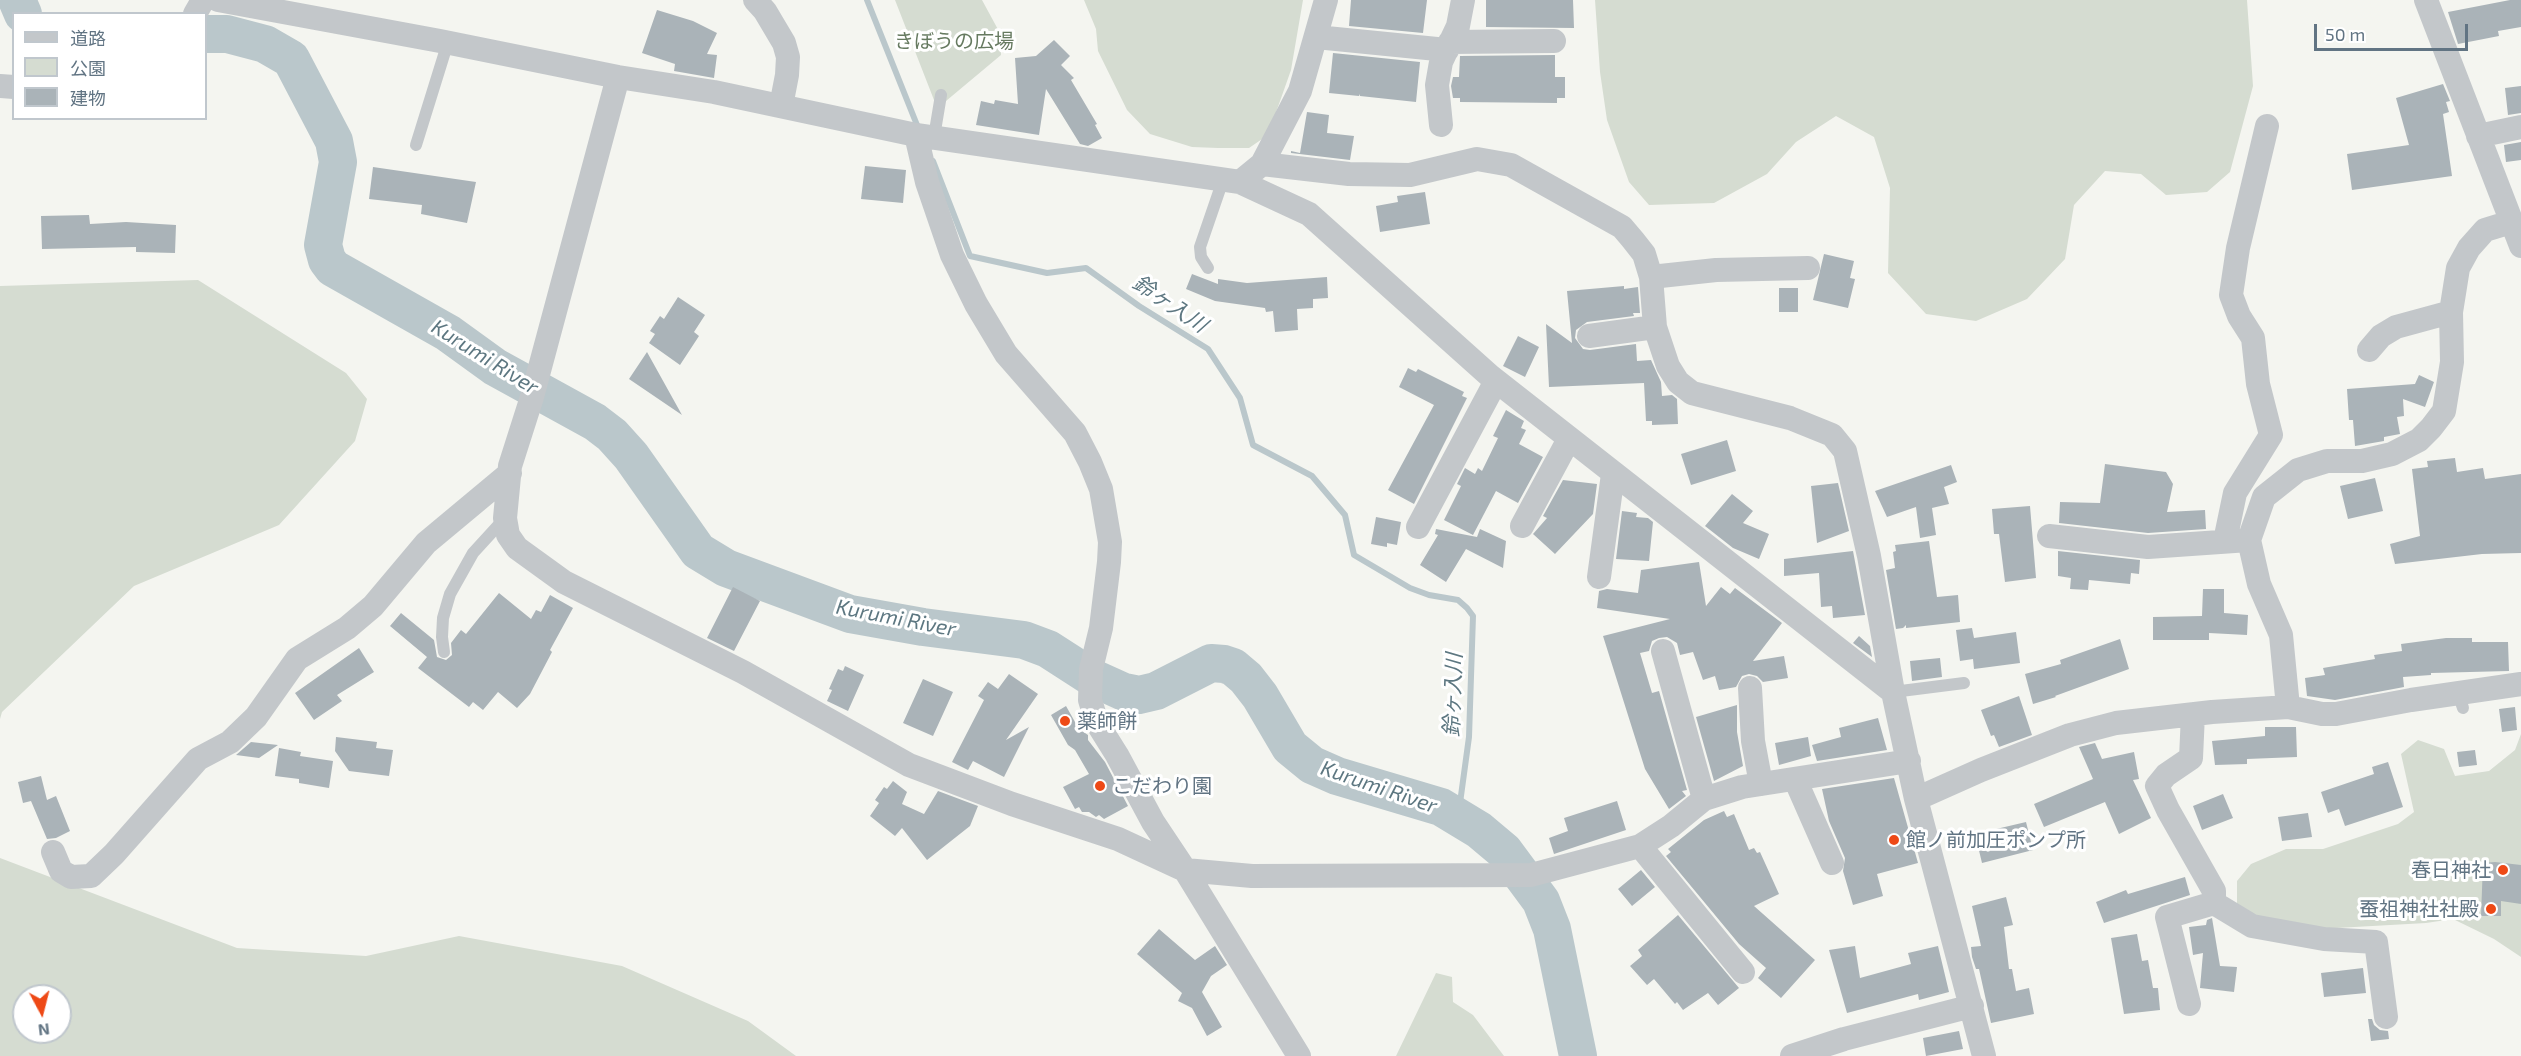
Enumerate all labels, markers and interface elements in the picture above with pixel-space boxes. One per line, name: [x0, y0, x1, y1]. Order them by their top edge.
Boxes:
legend: [12, 12, 207, 120]
scale bar: [2317, 12, 2472, 50]
text: 50 m: [2325, 23, 2365, 45]
text: 道路: [70, 27, 106, 49]
park label: きぼうの広場: [894, 29, 1014, 53]
text: 公園: [70, 57, 106, 79]
text: 建物: [70, 87, 106, 109]
water label: 鈴ヶ入川: [1128, 270, 1212, 338]
water label: Kurumi River: [427, 314, 543, 400]
water label: Kurumi River: [834, 594, 958, 642]
water label: 鈴ヶ入川: [1439, 653, 1467, 737]
place label: 薬師餅: [1077, 709, 1137, 733]
marker: 薬師餅: [1058, 714, 1072, 728]
water label: Kurumi River: [1317, 755, 1441, 819]
place label: こだわり園: [1112, 774, 1212, 798]
marker: こだわり園: [1093, 779, 1107, 793]
place label: 館ノ前加圧ポンプ所: [1906, 828, 2086, 852]
marker: 館ノ前加圧ポンプ所: [1887, 833, 1901, 847]
place label: 春日神社: [2411, 858, 2491, 882]
marker: 春日神社: [2496, 863, 2510, 877]
place label: 蚕祖神社社殿: [2359, 897, 2479, 921]
marker: 蚕祖神社社殿: [2484, 902, 2498, 916]
north arrow: [12, 984, 72, 1044]
text: N: [37, 1020, 51, 1041]

